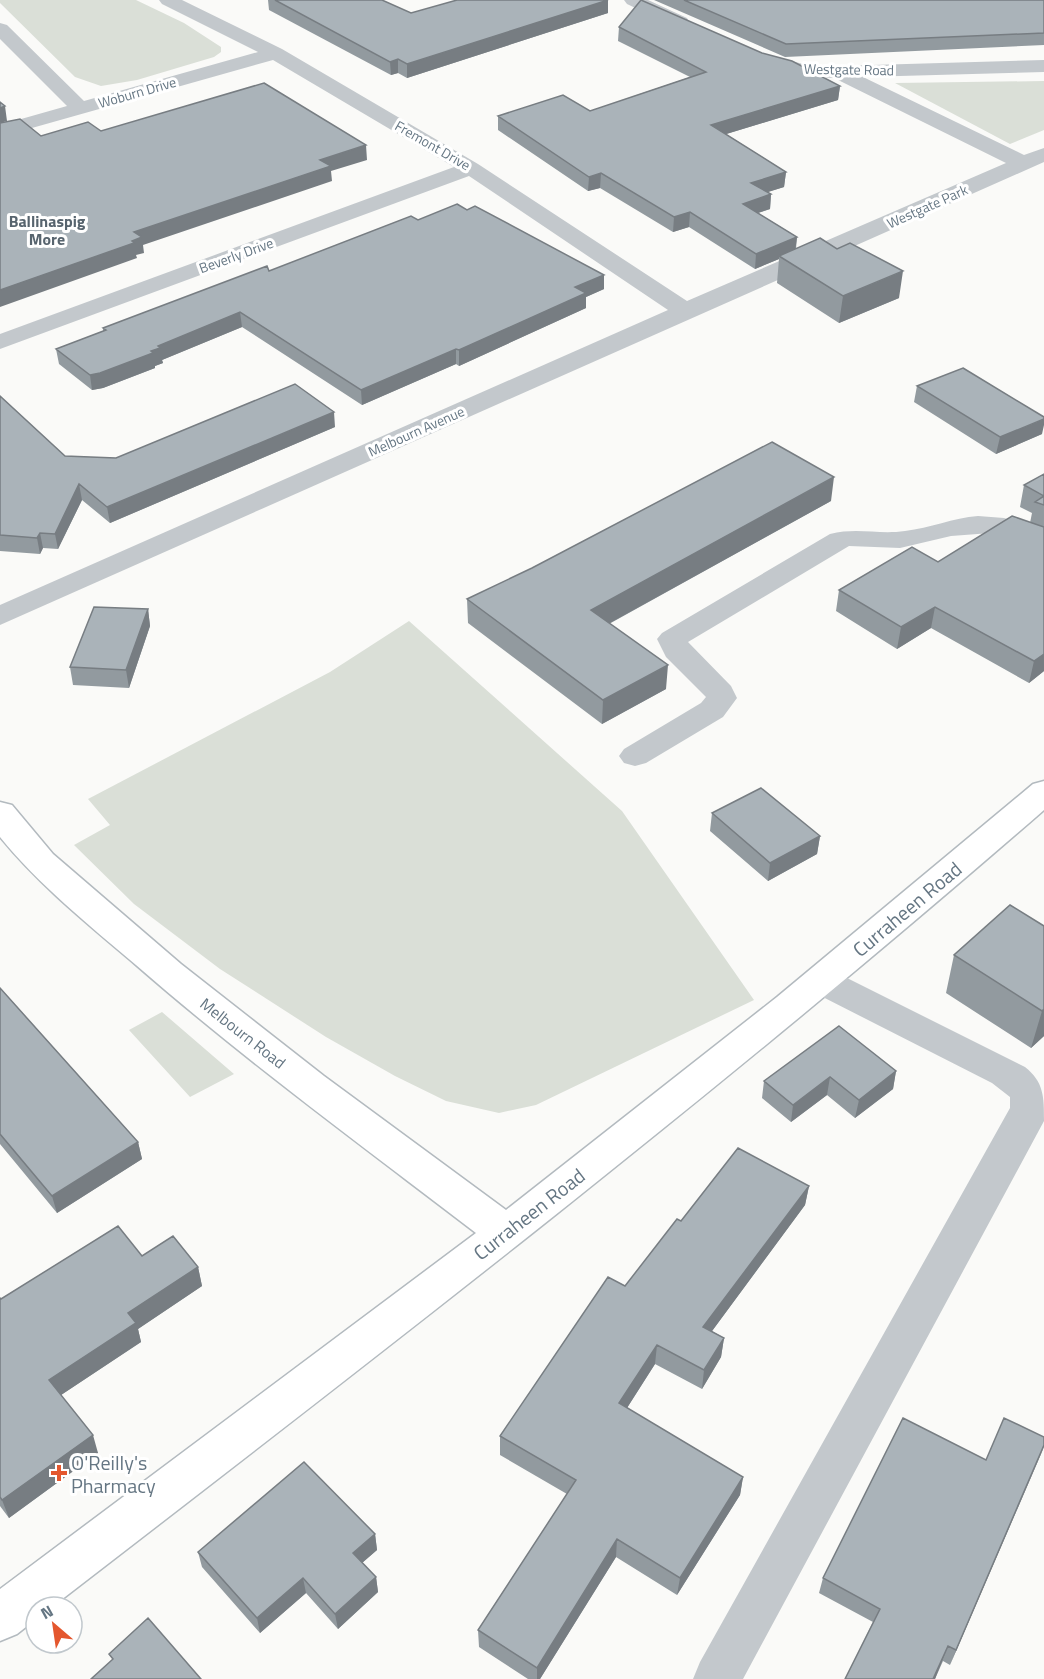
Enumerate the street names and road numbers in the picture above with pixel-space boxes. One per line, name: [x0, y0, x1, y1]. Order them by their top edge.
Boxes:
street label: Westgate Road: [804, 58, 894, 80]
street label: Woburn Drive: [95, 71, 179, 113]
street label: Fremont Drive: [391, 115, 475, 175]
street label: Westgate Park: [883, 179, 971, 233]
street label: Beverly Drive: [196, 232, 276, 278]
street label: Melbourn Avenue: [364, 400, 468, 462]
street label: Curraheen Road: [846, 854, 968, 964]
street label: Melbourn Road: [195, 992, 291, 1074]
street label: Curraheen Road: [466, 1160, 592, 1268]

